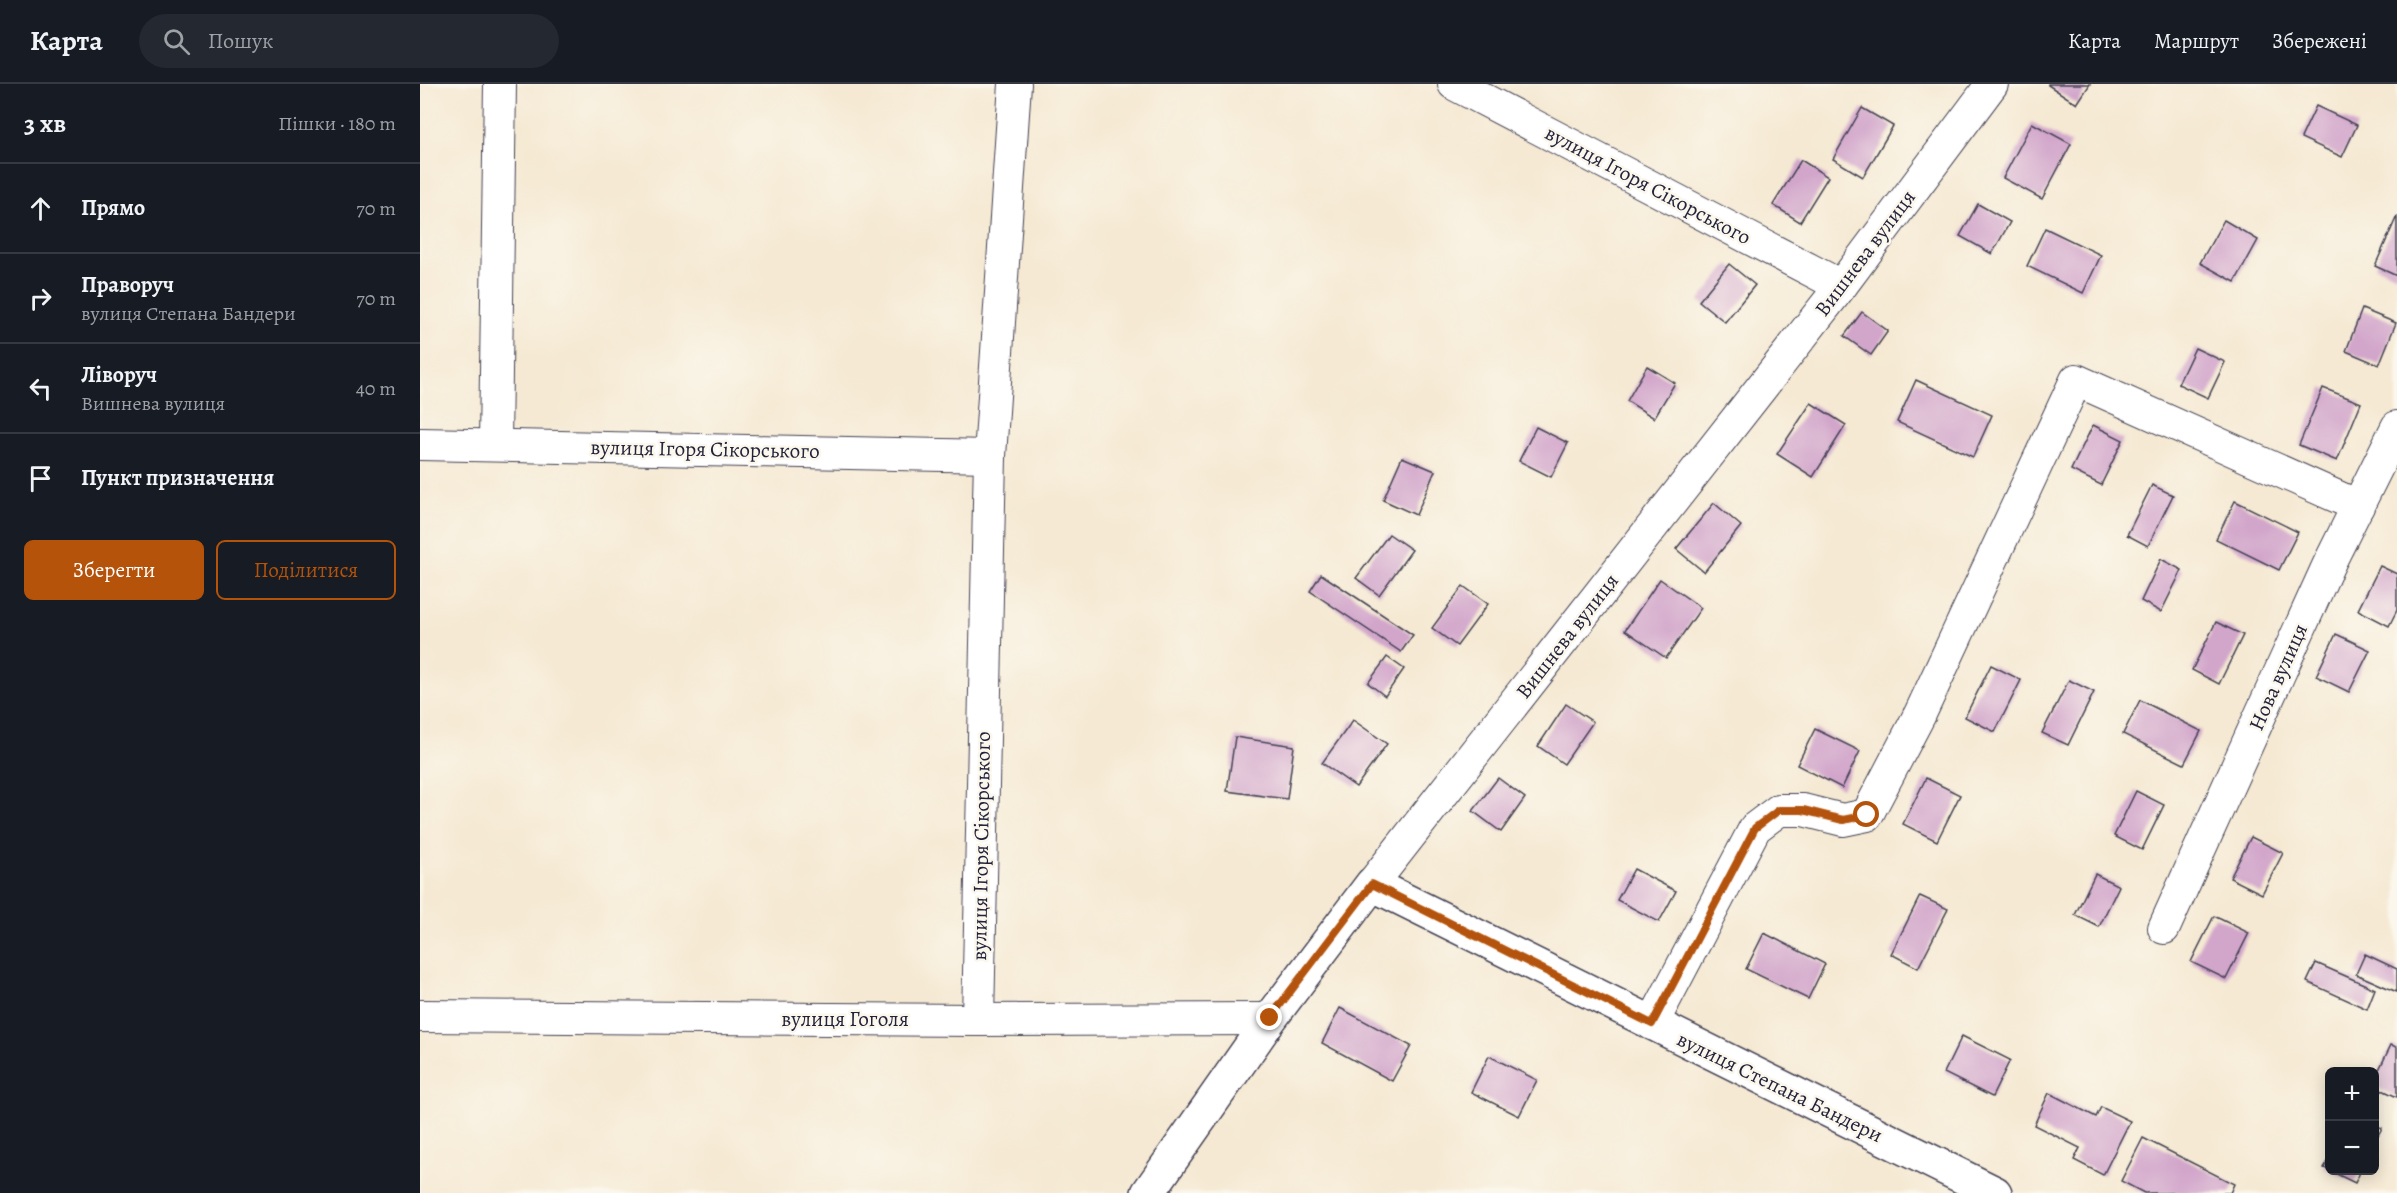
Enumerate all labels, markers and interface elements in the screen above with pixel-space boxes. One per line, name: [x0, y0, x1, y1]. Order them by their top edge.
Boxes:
search box: [139, 14, 559, 68]
text: Карта: [30, 22, 103, 60]
icon: search: [160, 25, 193, 58]
text: Пошук: [208, 26, 273, 56]
text: Карта: [2068, 27, 2121, 55]
text: Маршрут: [2154, 27, 2239, 55]
text: Збережені: [2272, 27, 2367, 55]
text: 3 хв: [24, 106, 66, 141]
text: Пішки · 180 m: [278, 110, 396, 137]
street label: вулиця Ігоря Сікорського: [1540, 119, 1756, 251]
street label: Вишнева вулиця: [1808, 184, 1922, 322]
icon: ahead: [24, 192, 57, 225]
text: Прямо: [81, 193, 145, 223]
text: 70 m: [356, 195, 396, 222]
text: Праворуч: [81, 270, 174, 300]
icon: right: [24, 282, 57, 315]
text: 70 m: [356, 285, 396, 312]
text: вулиця Степана Бандери: [81, 300, 296, 327]
text: Ліворуч: [81, 360, 157, 390]
icon: left: [24, 372, 57, 405]
text: 40 m: [356, 375, 396, 402]
text: Вишнева вулиця: [81, 390, 225, 417]
street label: вулиця Ігоря Сікорського: [590, 433, 820, 465]
icon: arrive: [24, 462, 57, 495]
text: Пункт призначення: [81, 463, 274, 493]
button: Зберегти: [24, 540, 204, 600]
button: Поділитися: [216, 540, 396, 600]
street label: Вишнева вулиця: [1509, 568, 1625, 704]
street label: Нова вулиця: [2242, 619, 2314, 735]
street label: вулиця Ігоря Сікорського: [965, 731, 997, 961]
route start: [1853, 801, 1879, 827]
route end: [1256, 1004, 1282, 1030]
street label: вулиця Гоголя: [781, 1005, 909, 1033]
street label: вулиця Степана Бандери: [1672, 1025, 1888, 1149]
map controls: [2325, 1067, 2379, 1175]
button: +: [2325, 1067, 2379, 1121]
button: −: [2325, 1121, 2379, 1175]

